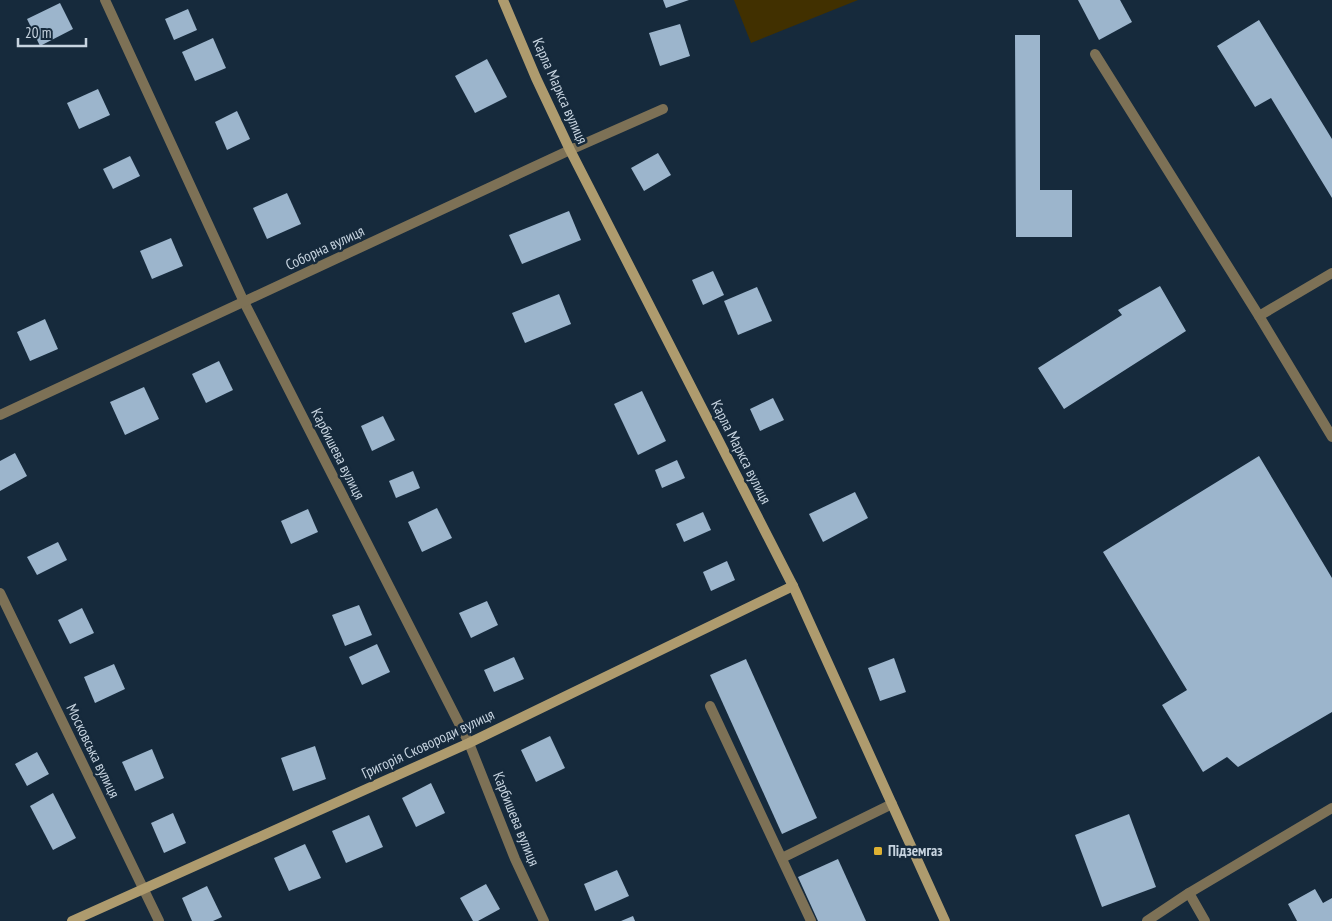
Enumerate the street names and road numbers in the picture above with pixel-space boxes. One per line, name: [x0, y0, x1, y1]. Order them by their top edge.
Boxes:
street label: Карла Маркса вулиця: [529, 35, 592, 147]
street label: Соборна вулиця: [282, 221, 367, 274]
street label: Карла Маркса вулиця: [707, 397, 776, 507]
street label: Карбишева вулиця: [307, 405, 370, 503]
street label: Московська вулиця: [63, 701, 124, 801]
street label: Григорія Сковороди вулиця: [358, 704, 497, 783]
street label: Карбишева вулиця: [489, 769, 544, 869]

